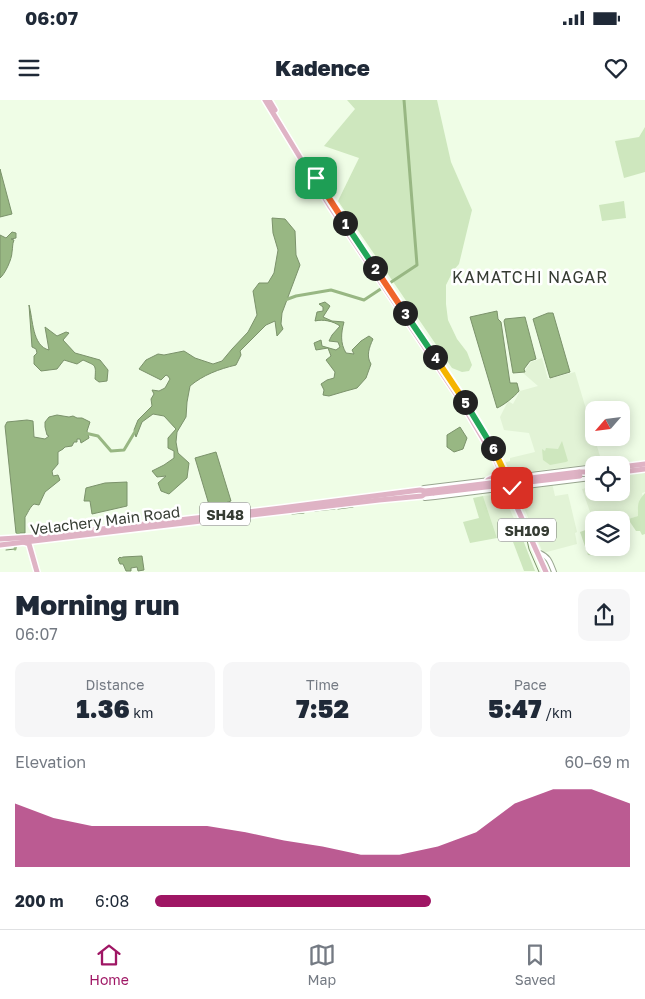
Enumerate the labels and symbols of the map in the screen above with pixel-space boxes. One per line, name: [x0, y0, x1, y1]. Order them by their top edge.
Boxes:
pin: [295, 157, 337, 199]
pin: 1: [332, 210, 358, 236]
pin: 2: [362, 256, 388, 280]
district label: KAMATCHI NAGAR: [452, 267, 608, 287]
pin: 3: [392, 300, 418, 326]
pin: 4: [422, 344, 448, 370]
pin: 5: [452, 390, 478, 414]
north arrow: [585, 401, 630, 446]
pin: 6: [480, 436, 506, 460]
pin: [491, 467, 533, 509]
street label: Velachery Main Road: [29, 502, 181, 538]
road number: SH48: [200, 502, 250, 526]
road number: SH109: [498, 518, 556, 542]

